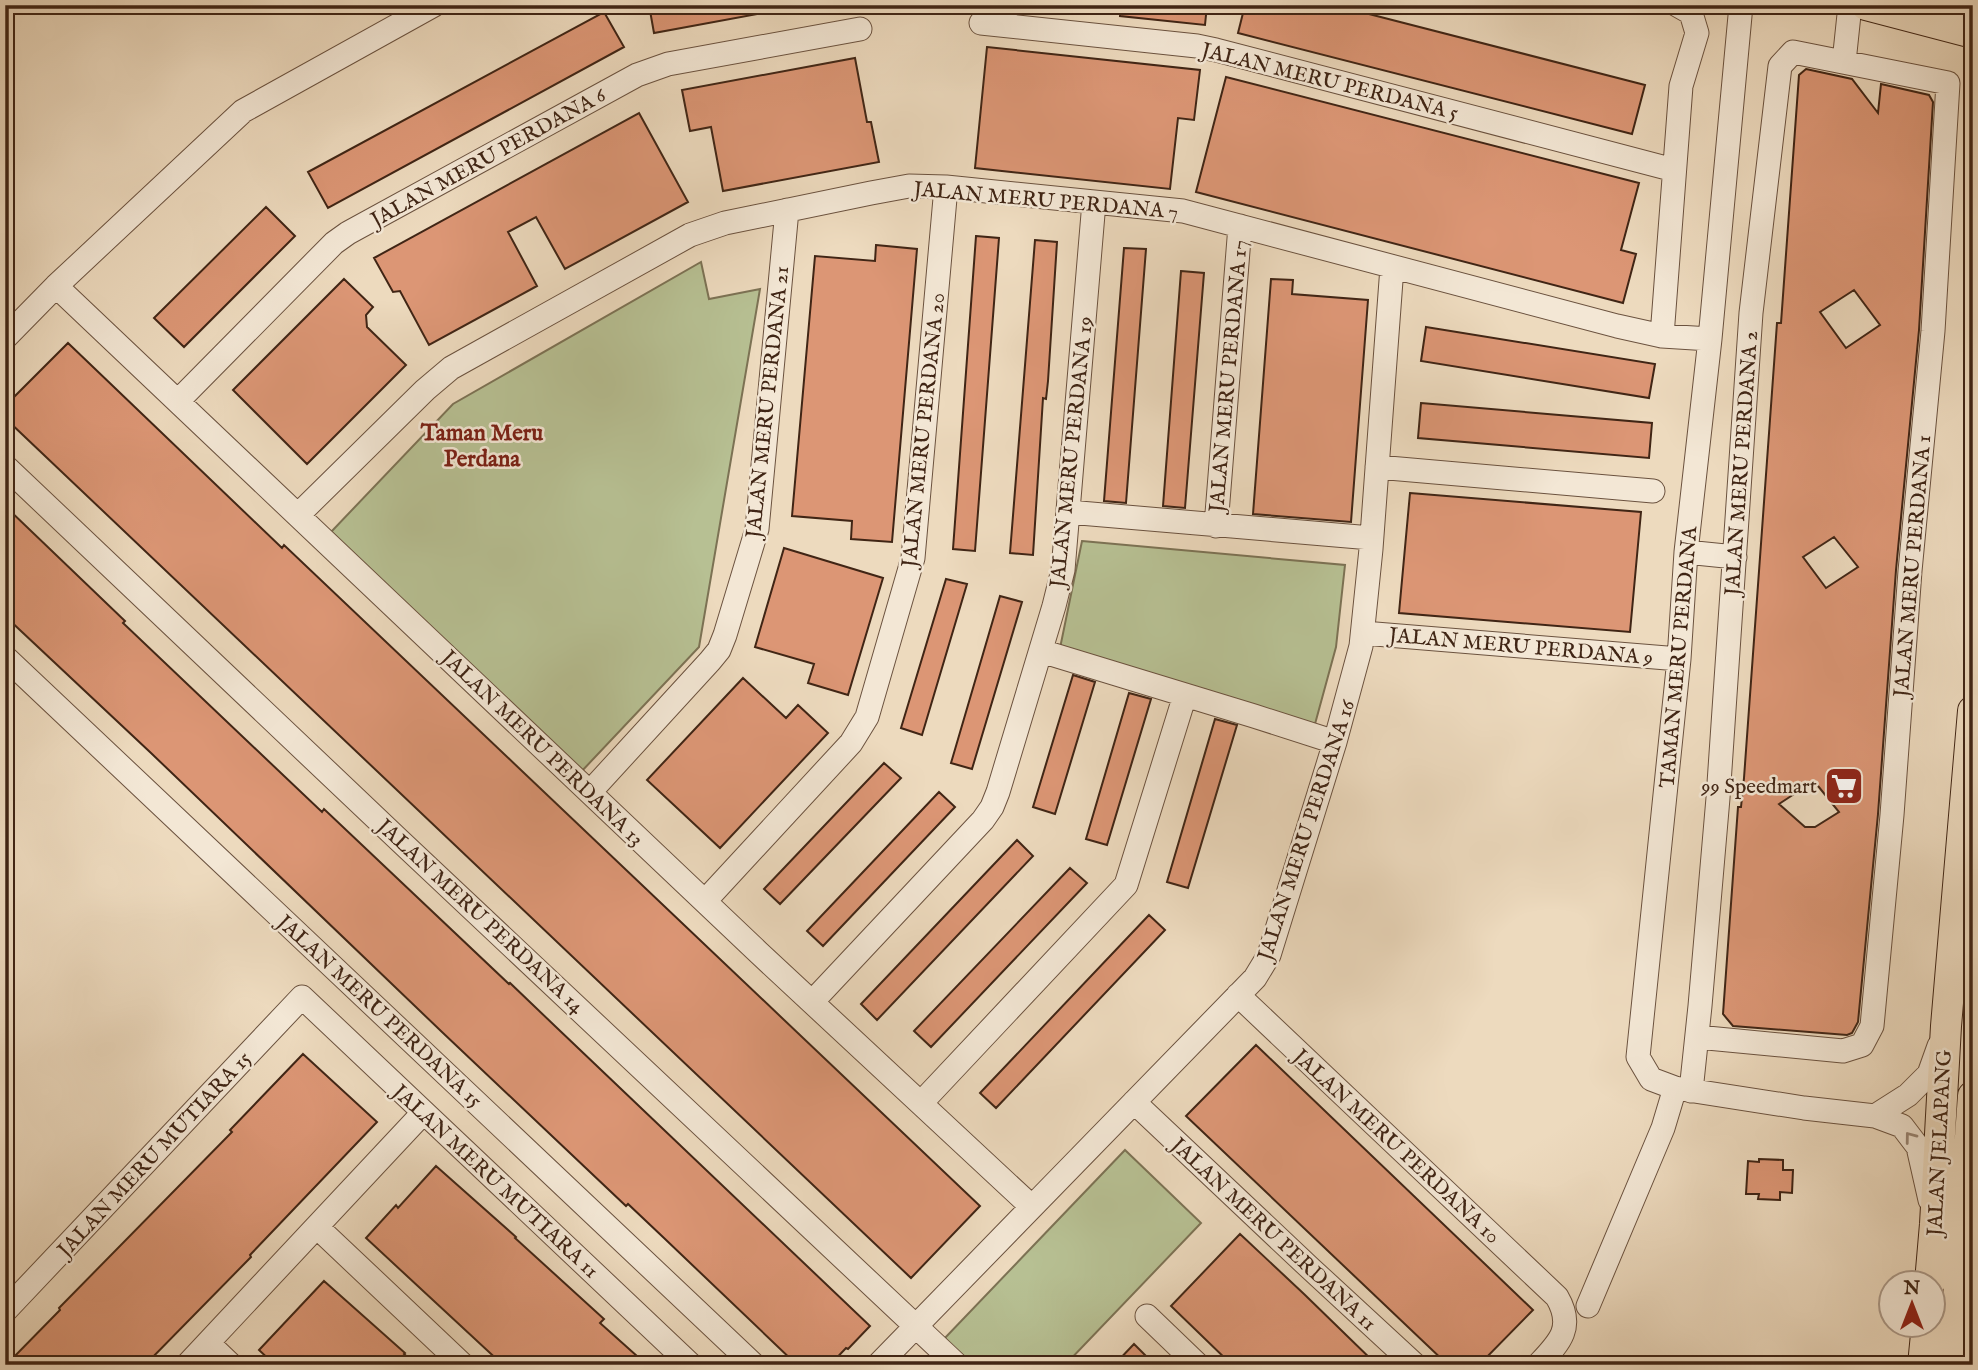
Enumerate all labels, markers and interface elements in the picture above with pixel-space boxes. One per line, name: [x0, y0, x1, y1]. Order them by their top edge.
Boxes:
street label: JALAN MERU PERDANA 5: [1197, 37, 1461, 127]
street label: JALAN MERU PERDANA 6: [365, 82, 612, 235]
street label: JALAN MERU PERDANA 7: [910, 176, 1179, 227]
street label: JALAN MERU PERDANA 17: [1204, 239, 1255, 515]
street label: JALAN MERU PERDANA 21: [741, 265, 796, 541]
street label: JALAN MERU PERDANA 20: [896, 292, 952, 571]
street label: JALAN MERU PERDANA 19: [1045, 315, 1100, 591]
street label: JALAN MERU PERDANA 2: [1720, 330, 1765, 598]
district label: Taman Meru Perdana: [420, 419, 543, 474]
street label: JALAN MERU PERDANA 1: [1888, 434, 1938, 701]
street label: TAMAN MERU PERDANA: [1655, 524, 1704, 789]
street label: JALAN MERU PERDANA 9: [1386, 622, 1654, 672]
street label: JALAN MERU PERDANA 13: [434, 644, 649, 853]
street label: JALAN MERU PERDANA 16: [1252, 696, 1363, 966]
supermarket icon: 99 Speedmart: [1823, 765, 1865, 807]
place label: 99 Speedmart: [1700, 774, 1817, 801]
street label: JALAN MERU PERDANA 14: [369, 813, 590, 1021]
street label: JALAN MERU PERDANA 15: [269, 908, 488, 1115]
street label: JALAN MERU PERDANA 10: [1285, 1043, 1505, 1250]
street label: JALAN MERU MUTIARA 15: [51, 1046, 258, 1265]
street label: JALAN JELAPANG: [1922, 1049, 1959, 1239]
street label: JALAN MERU MUTIARA 11: [385, 1078, 604, 1285]
street label: JALAN MERU PERDANA 11: [1163, 1131, 1381, 1337]
one-way arrow: [1906, 1132, 1918, 1145]
north arrow: [1876, 1268, 1946, 1338]
text: N: [1903, 1277, 1921, 1301]

